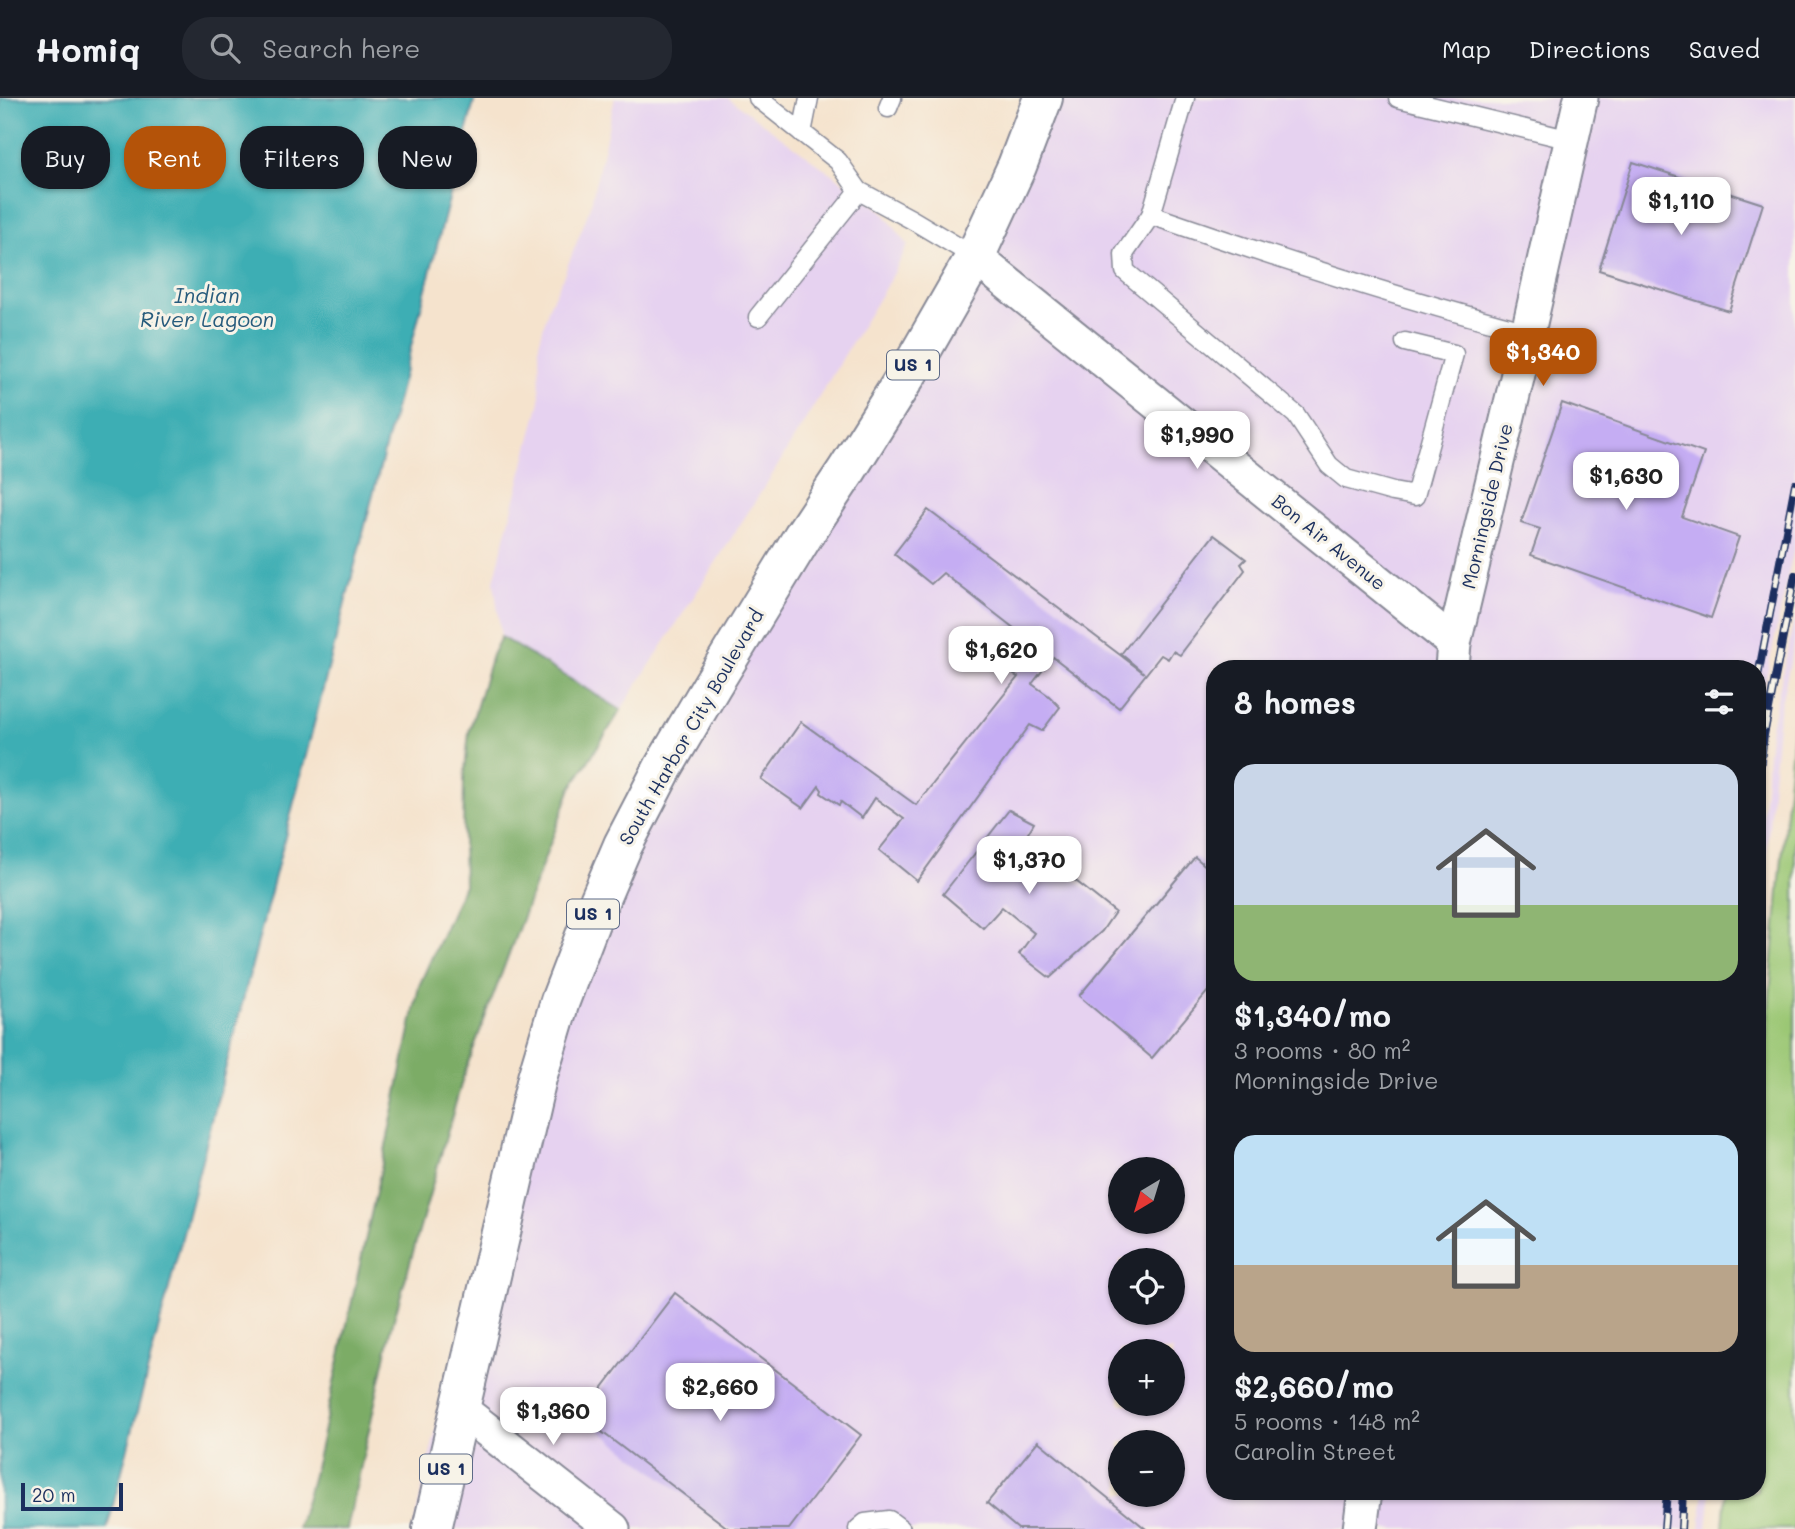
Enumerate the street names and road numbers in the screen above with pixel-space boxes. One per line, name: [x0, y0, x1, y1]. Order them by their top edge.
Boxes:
road number: US 1: [887, 351, 939, 380]
street label: Morningside Drive: [1455, 421, 1518, 591]
street label: Bon Air Avenue: [1267, 488, 1392, 595]
street label: South Harbor City Boulevard: [613, 604, 769, 849]
road number: US 1: [567, 900, 619, 928]
road number: US 1: [420, 1454, 472, 1484]

